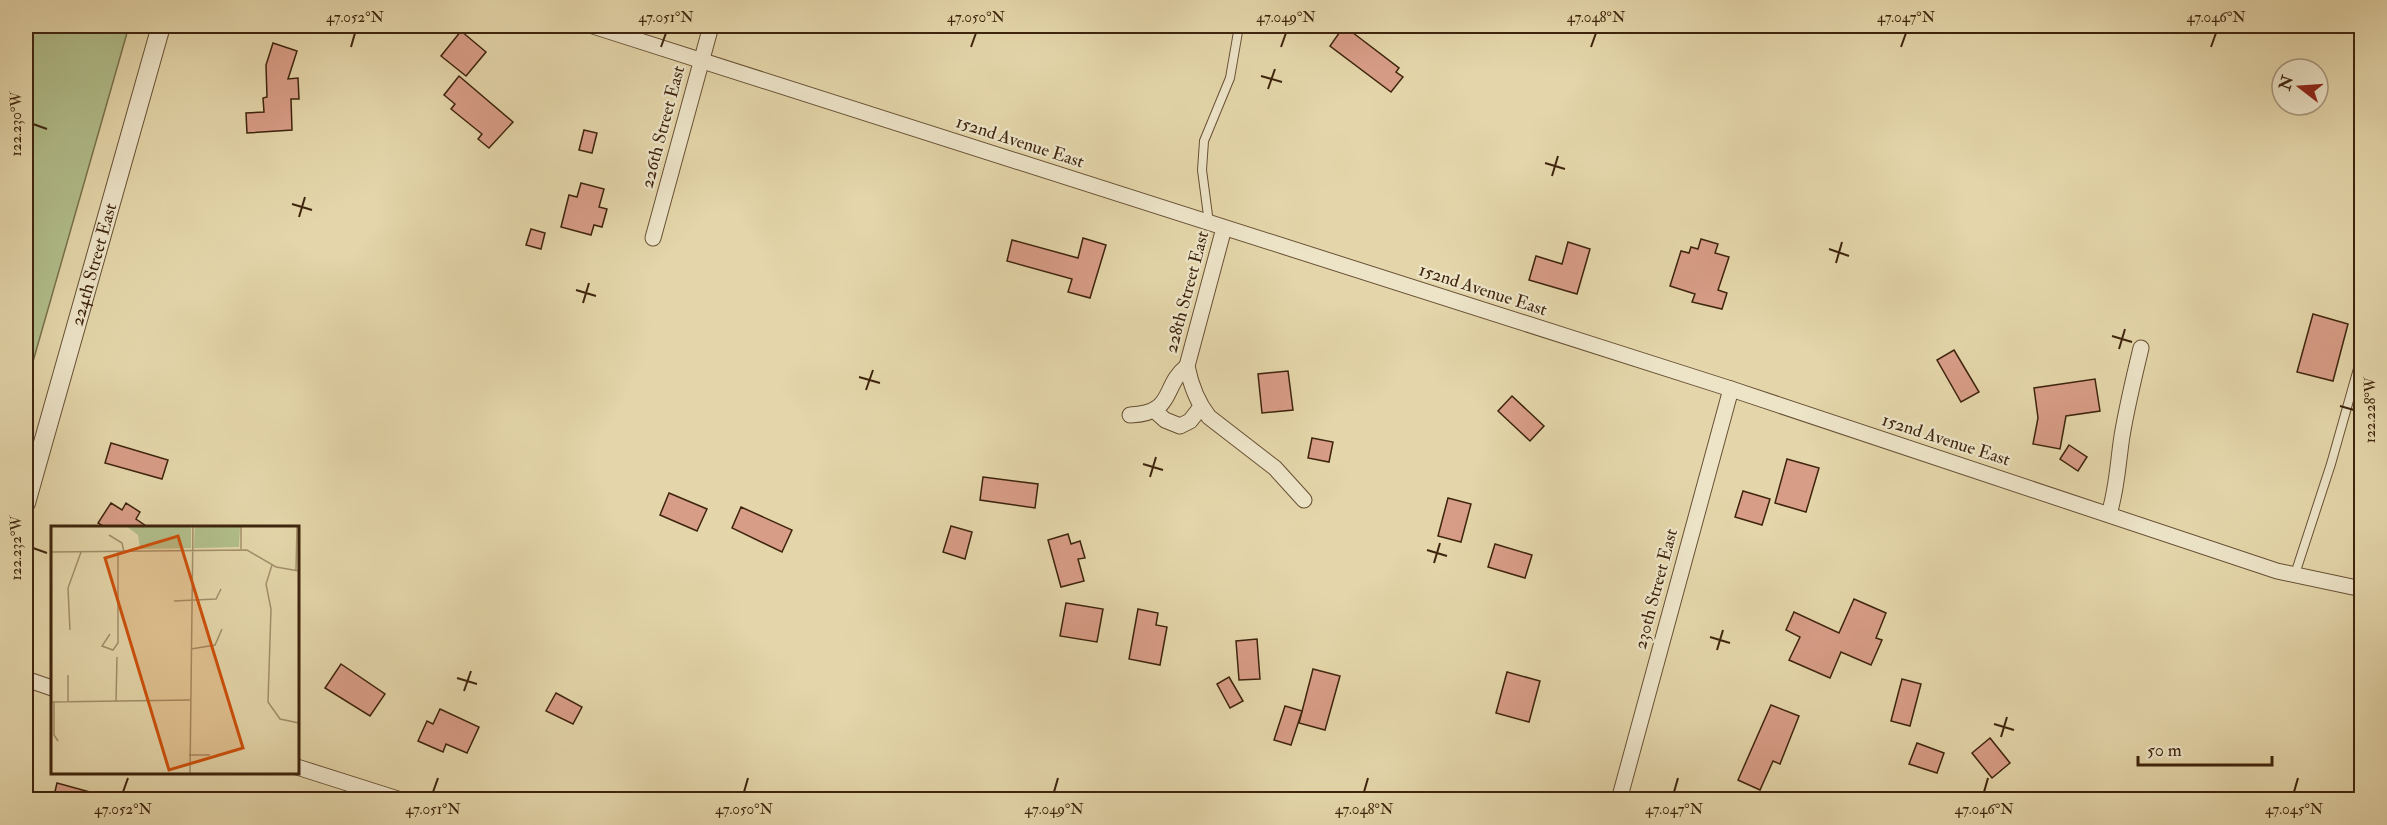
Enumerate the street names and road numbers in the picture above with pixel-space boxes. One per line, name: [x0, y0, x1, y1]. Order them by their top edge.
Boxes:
street label: 226th Street East: [636, 63, 690, 191]
street label: 152nd Avenue East: [953, 110, 1087, 174]
street label: 224th Street East: [65, 200, 122, 328]
street label: 228th Street East: [1160, 228, 1214, 355]
street label: 152nd Avenue East: [1416, 258, 1550, 322]
street label: 152nd Avenue East: [1879, 408, 2013, 472]
street label: 230th Street East: [1629, 526, 1683, 652]

